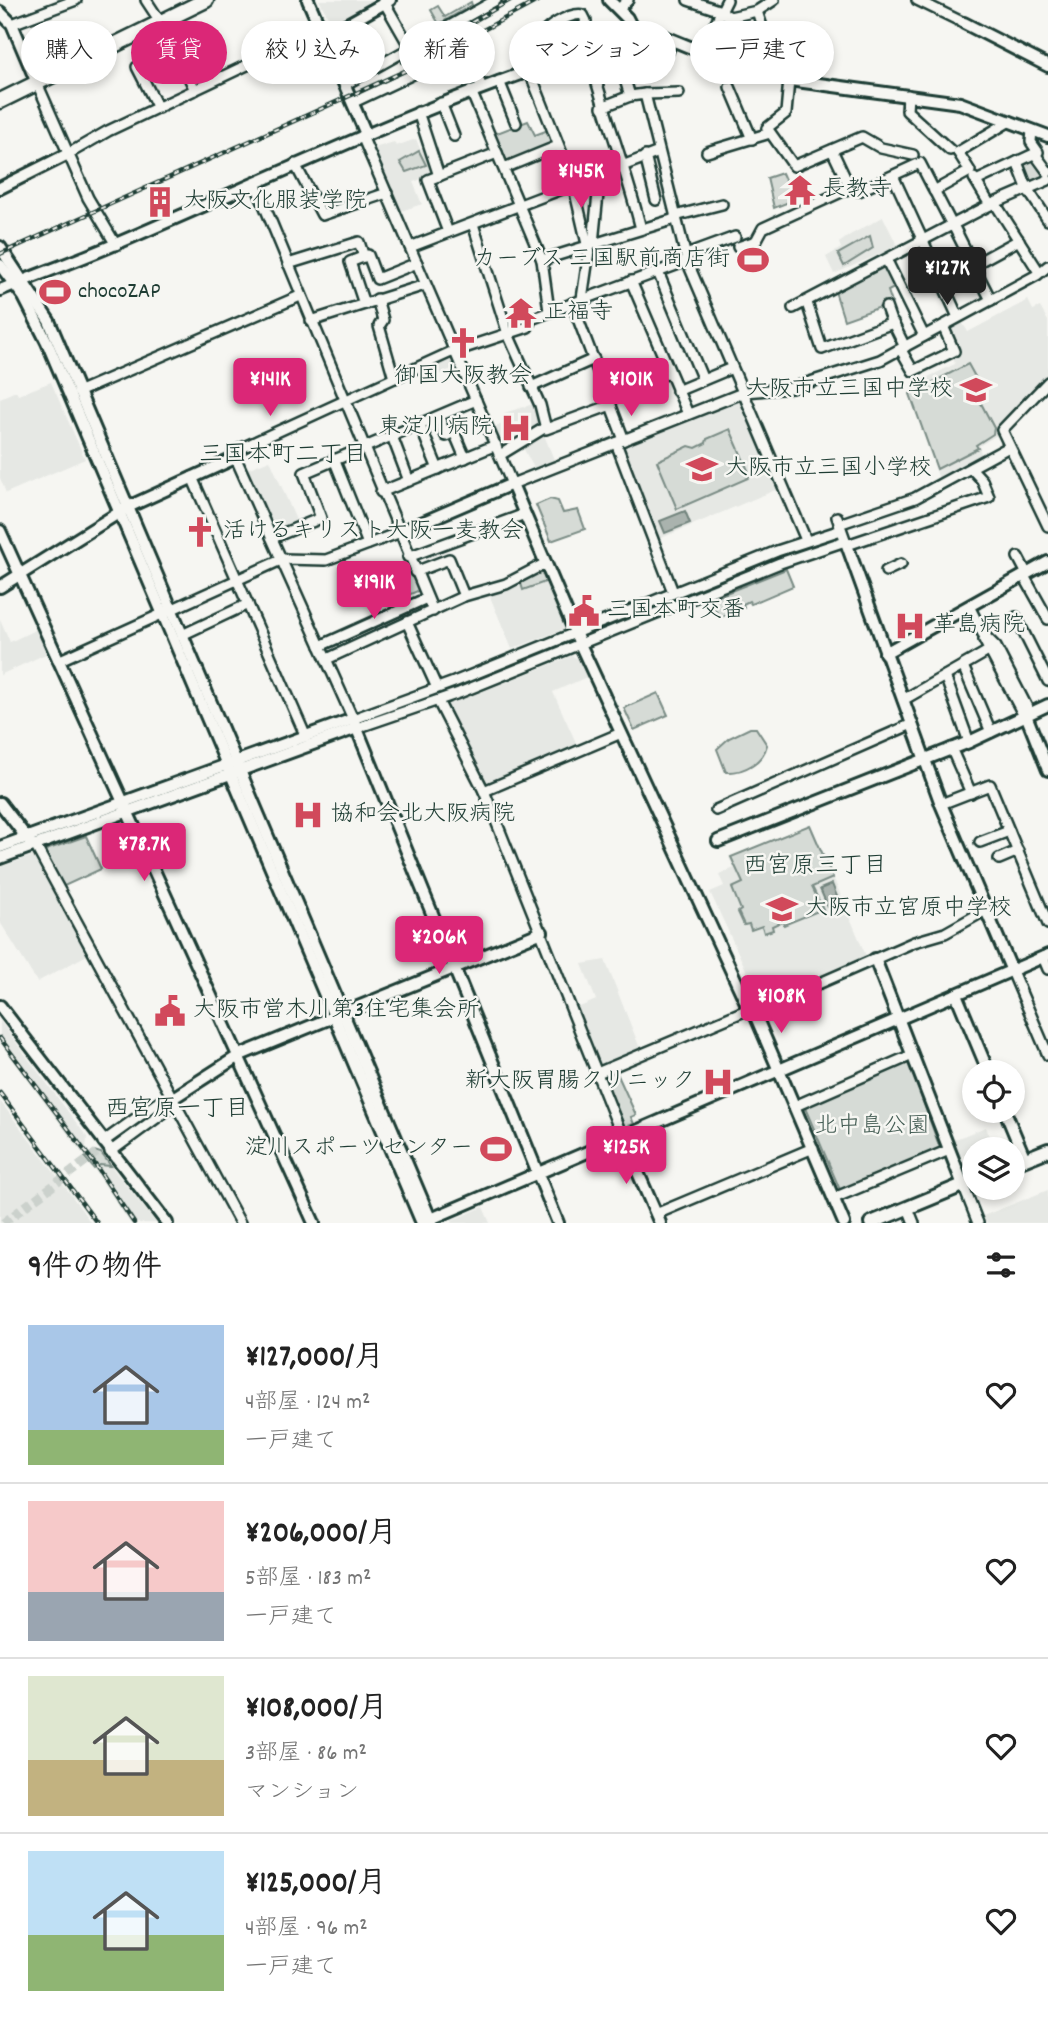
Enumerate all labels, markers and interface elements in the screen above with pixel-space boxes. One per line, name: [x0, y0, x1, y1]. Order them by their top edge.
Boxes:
chip: 購入: [21, 21, 117, 84]
chip: 賃貸: [131, 21, 227, 84]
chip: 絞り込み: [241, 21, 385, 84]
chip: 新着: [399, 21, 495, 84]
chip: マンション: [509, 21, 676, 84]
chip: 一戸建て: [690, 21, 834, 84]
pin: ¥145K: [532, 150, 630, 210]
text: ¥145K: [558, 156, 605, 189]
temple icon: 長教寺: [783, 173, 817, 207]
place label: 長教寺: [823, 174, 892, 207]
building icon: 大阪文化服装学院: [143, 185, 177, 219]
place label: 大阪文化服装学院: [183, 186, 367, 219]
sports icon: カーブス 三国駅前商店街: [736, 243, 770, 277]
place label: カーブス 三国駅前商店街: [473, 244, 730, 277]
pin: ¥127K: [898, 247, 996, 307]
text: ¥127K: [924, 253, 970, 286]
sports icon: chocoZAP: [38, 275, 72, 309]
place label: chocoZAP: [78, 276, 161, 309]
temple icon: 正福寺: [504, 296, 538, 330]
place label: 正福寺: [544, 297, 613, 330]
church icon: 御国大阪教会: [446, 326, 480, 360]
pin: ¥141K: [221, 358, 319, 418]
pin: ¥101K: [582, 358, 680, 418]
place label: 御国大阪教会: [394, 361, 532, 394]
text: ¥141K: [249, 364, 291, 397]
text: ¥101K: [609, 364, 653, 397]
school or university icon: 大阪市立三国中学校: [959, 373, 993, 407]
place label: 大阪市立三国中学校: [746, 374, 953, 407]
hospital icon: 東淀川病院: [499, 411, 533, 445]
place label: 東淀川病院: [378, 412, 493, 445]
district label: 三国本町二丁目: [199, 439, 367, 473]
school or university icon: 大阪市立三国小学校: [685, 452, 719, 486]
place label: 大阪市立三国小学校: [725, 453, 932, 486]
church icon: 活けるキリスト大阪一麦教会: [183, 515, 217, 549]
place label: 活けるキリスト大阪一麦教会: [223, 516, 524, 549]
pin: ¥191K: [325, 562, 423, 621]
text: ¥191K: [353, 567, 395, 600]
public building icon: 三国本町交番: [567, 594, 601, 628]
place label: 三国本町交番: [607, 595, 745, 628]
hospital icon: 革島病院: [893, 609, 927, 643]
place label: 革島病院: [933, 610, 1025, 643]
hospital icon: 協和会北大阪病院: [291, 798, 325, 832]
place label: 協和会北大阪病院: [331, 799, 515, 832]
pin: ¥78.7K: [87, 824, 201, 883]
text: ¥78.7K: [118, 829, 170, 862]
district label: 西宮原三丁目: [743, 850, 887, 884]
school or university icon: 大阪市立宮原中学校: [765, 892, 799, 926]
place label: 大阪市立宮原中学校: [805, 893, 1012, 926]
pin: ¥206K: [390, 916, 488, 976]
text: ¥206K: [411, 922, 467, 955]
pin: ¥108K: [732, 976, 830, 1035]
text: ¥108K: [757, 981, 805, 1014]
public building icon: 大阪市営木川第3住宅集会所: [153, 994, 187, 1028]
place label: 大阪市営木川第3住宅集会所: [193, 995, 479, 1028]
map controls: [962, 1060, 1025, 1200]
button: locate: [962, 1060, 1025, 1123]
hospital icon: 新大阪胃腸クリニック: [701, 1065, 735, 1099]
place label: 新大阪胃腸クリニック: [465, 1066, 695, 1099]
district label: 西宮原一丁目: [105, 1093, 249, 1127]
park label: 北中島公園: [815, 1111, 930, 1144]
pin: ¥125K: [577, 1126, 675, 1186]
sports icon: 淀川スポーツセンター: [479, 1132, 513, 1166]
text: ¥125K: [602, 1132, 650, 1165]
place label: 淀川スポーツセンター: [244, 1133, 473, 1166]
button: layers: [962, 1137, 1025, 1200]
icon: filters: [982, 1246, 1020, 1284]
text: 9件の物件: [28, 1248, 162, 1291]
text: ¥127,000/月: [245, 1338, 384, 1381]
icon: home: [84, 1353, 168, 1437]
icon: heart: [982, 1376, 1020, 1414]
text: 4部屋 · 124 m²: [245, 1387, 370, 1420]
text: 一戸建て: [245, 1426, 337, 1459]
text: ¥206,000/月: [245, 1514, 397, 1557]
icon: home: [84, 1529, 168, 1613]
icon: heart: [982, 1552, 1020, 1590]
text: 5部屋 · 183 m²: [245, 1563, 371, 1596]
text: 一戸建て: [245, 1602, 337, 1635]
text: ¥108,000/月: [245, 1689, 388, 1732]
icon: home: [84, 1704, 168, 1788]
icon: heart: [982, 1727, 1020, 1765]
text: 3部屋 · 86 m²: [245, 1738, 367, 1771]
text: マンション: [245, 1777, 359, 1810]
text: ¥125,000/月: [245, 1864, 386, 1907]
icon: home: [84, 1879, 168, 1963]
icon: heart: [982, 1902, 1020, 1940]
text: 4部屋 · 96 m²: [245, 1913, 368, 1946]
text: 一戸建て: [245, 1952, 337, 1985]

